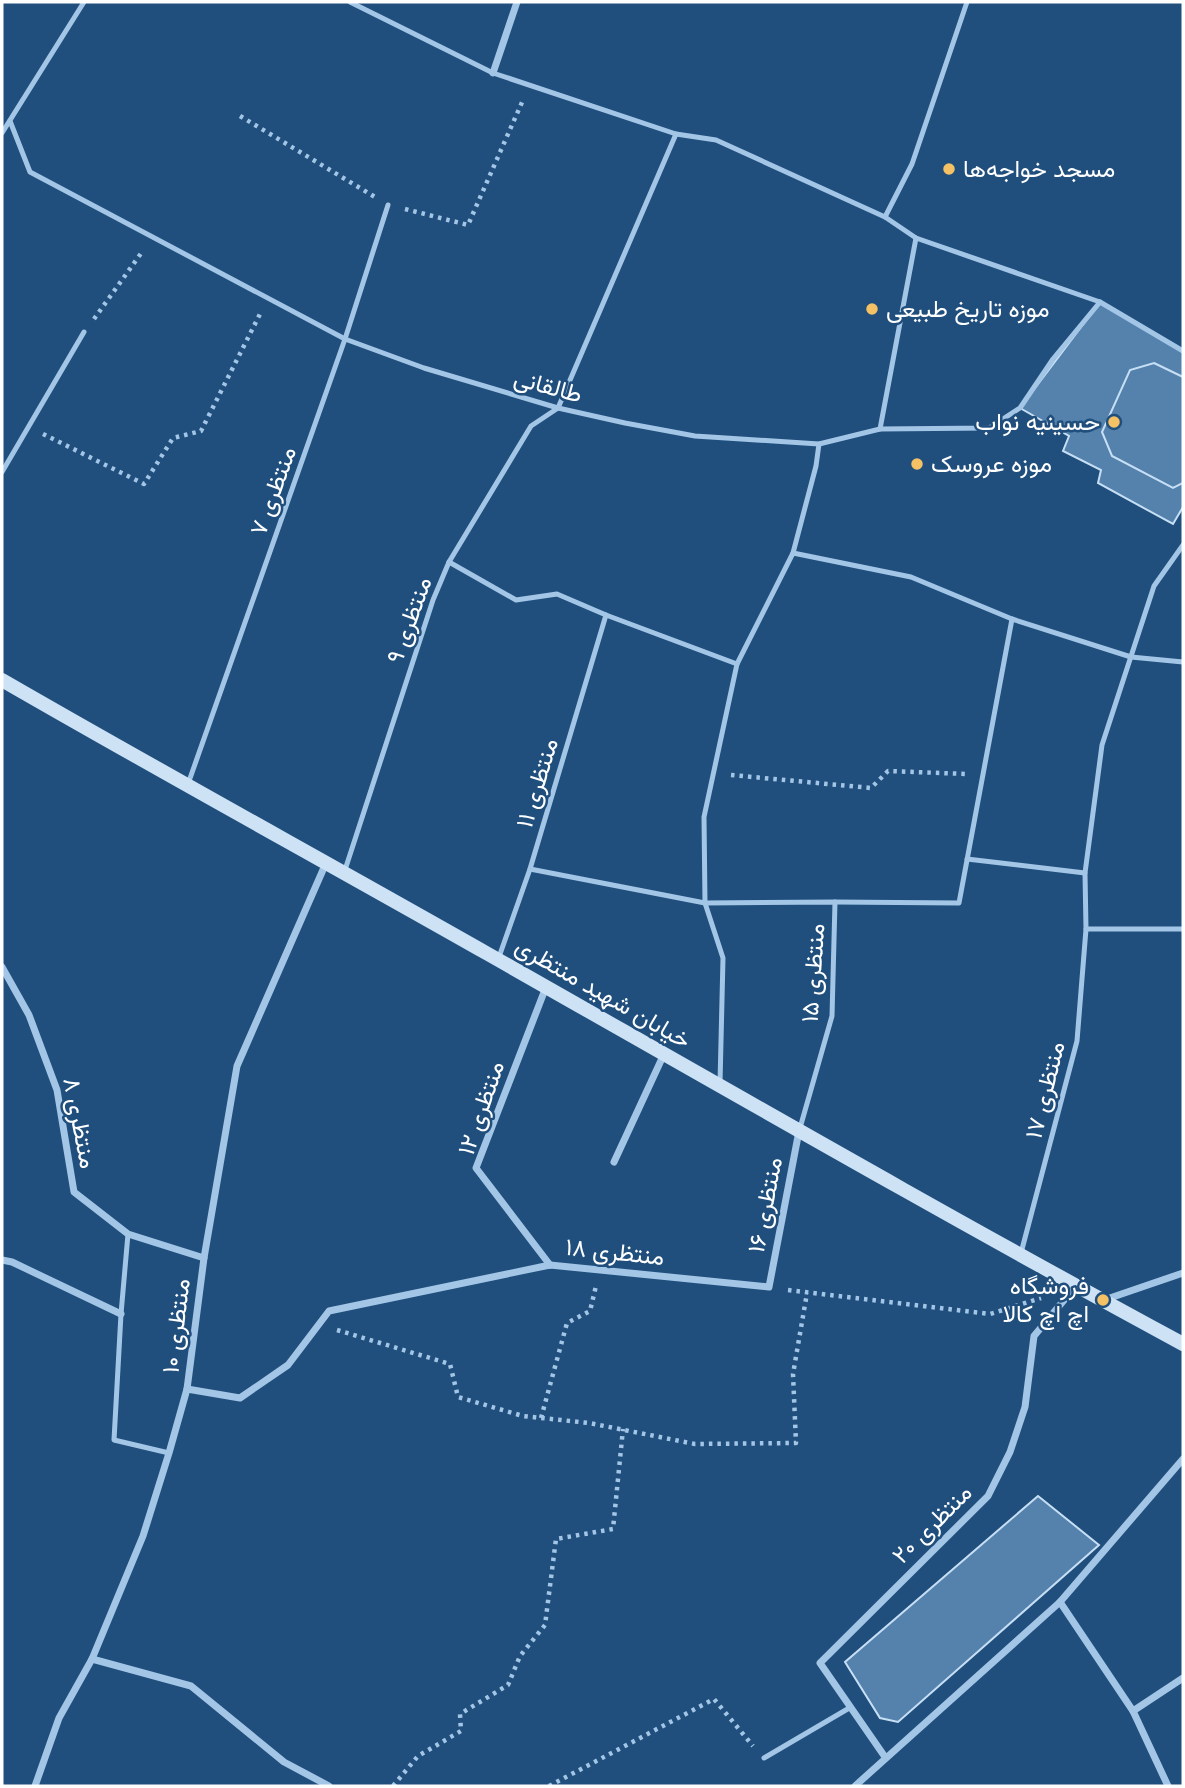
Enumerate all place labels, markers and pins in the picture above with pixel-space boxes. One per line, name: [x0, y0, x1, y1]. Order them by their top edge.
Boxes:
place label: مسجد خواجه‌ها: [963, 153, 1115, 184]
marker: مسجد خواجه‌ها: [941, 161, 957, 177]
place label: موزه تاریخ طبیعی: [886, 293, 1049, 326]
marker: موزه تاریخ طبیعی: [864, 301, 880, 317]
place label: حسینیه نواب: [975, 406, 1100, 437]
marker: حسینیه نواب: [1106, 414, 1122, 430]
place label: موزه عروسک: [931, 448, 1052, 479]
marker: موزه عروسک: [909, 456, 925, 472]
place label: فروشگاه اچ اچ کالا: [1002, 1270, 1089, 1330]
marker: فروشگاه اچ اچ کالا: [1095, 1292, 1111, 1308]

